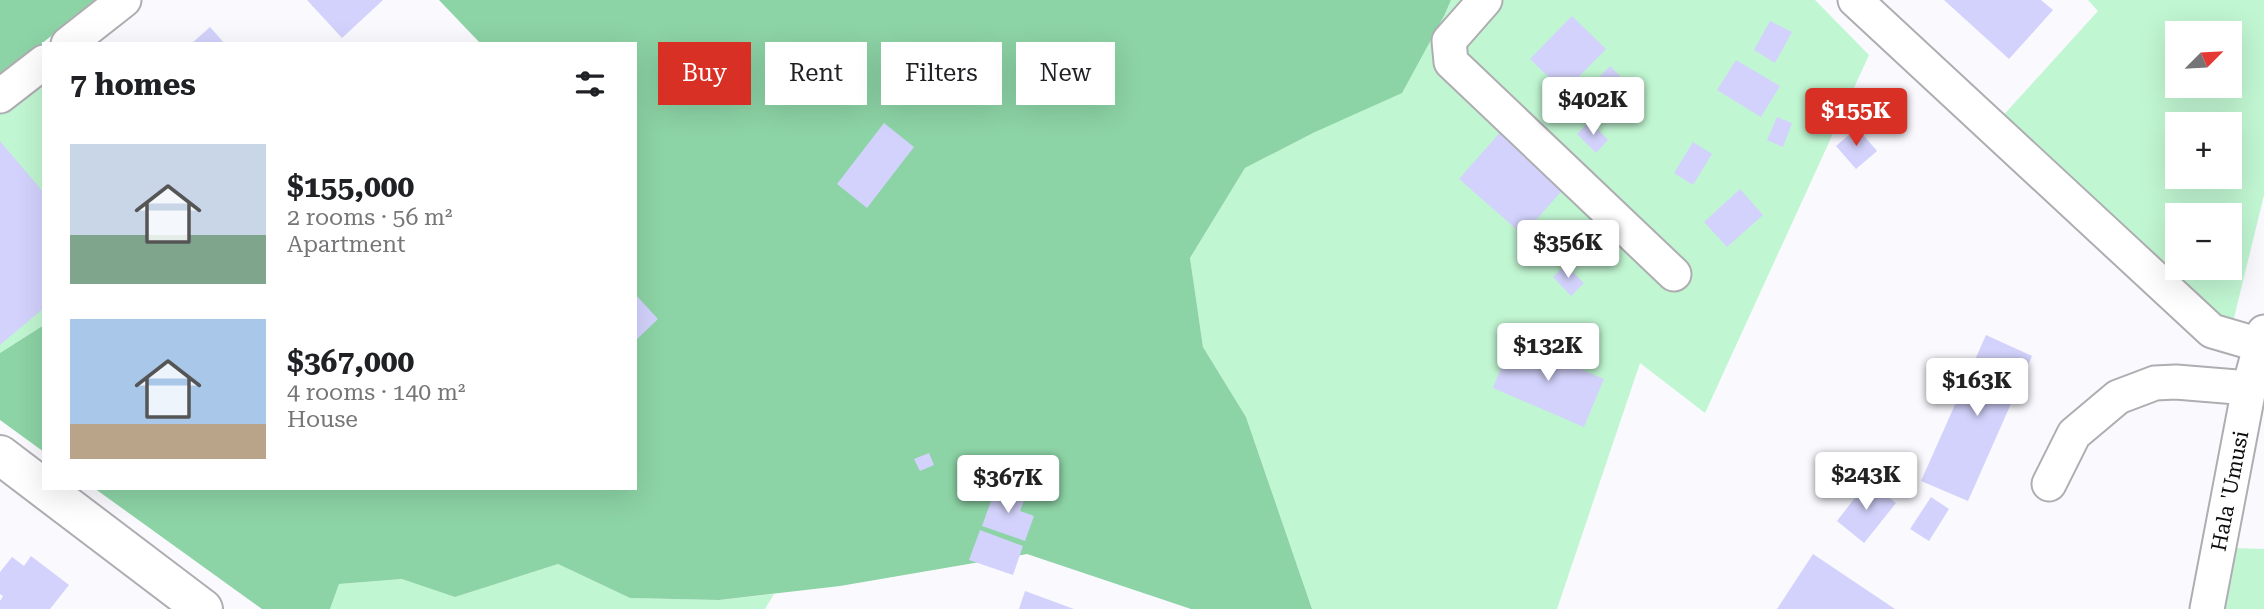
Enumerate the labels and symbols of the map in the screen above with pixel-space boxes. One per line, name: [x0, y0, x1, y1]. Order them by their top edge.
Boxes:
north arrow: [2165, 21, 2242, 98]
pin: $402K: [1544, 78, 1642, 137]
pin: $155K: [1807, 88, 1905, 148]
pin: $356K: [1519, 220, 1617, 280]
pin: $132K: [1499, 324, 1597, 383]
pin: $163K: [1928, 358, 2026, 418]
street label: Hala 'Umusi: [2207, 428, 2253, 553]
pin: $243K: [1817, 452, 1915, 512]
pin: $367K: [959, 456, 1057, 515]

